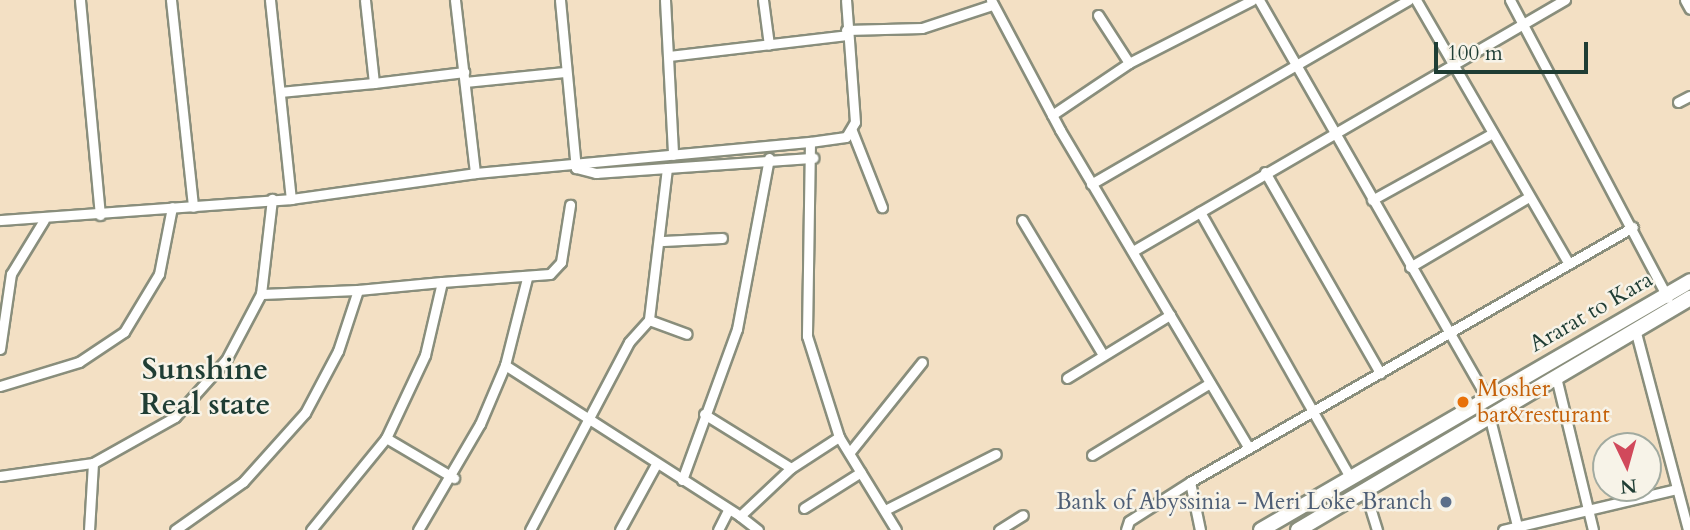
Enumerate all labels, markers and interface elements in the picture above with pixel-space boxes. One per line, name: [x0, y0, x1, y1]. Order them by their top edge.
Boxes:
scale bar: [1438, 28, 1592, 72]
text: 100 m: [1447, 39, 1503, 68]
street label: Ararat to Kara: [1524, 266, 1658, 358]
district label: Sunshine Real state: [140, 352, 270, 422]
place label: Mosher bar&resturant: [1477, 375, 1610, 429]
marker: Mosher bar&resturant: [1455, 394, 1471, 410]
north arrow: [1592, 432, 1662, 502]
text: N: [1619, 472, 1638, 500]
place label: Bank of Abyssinia - Meri Loke Branch: [1056, 488, 1432, 516]
marker: Bank of Abyssinia - Meri Loke Branch: [1438, 494, 1454, 510]

